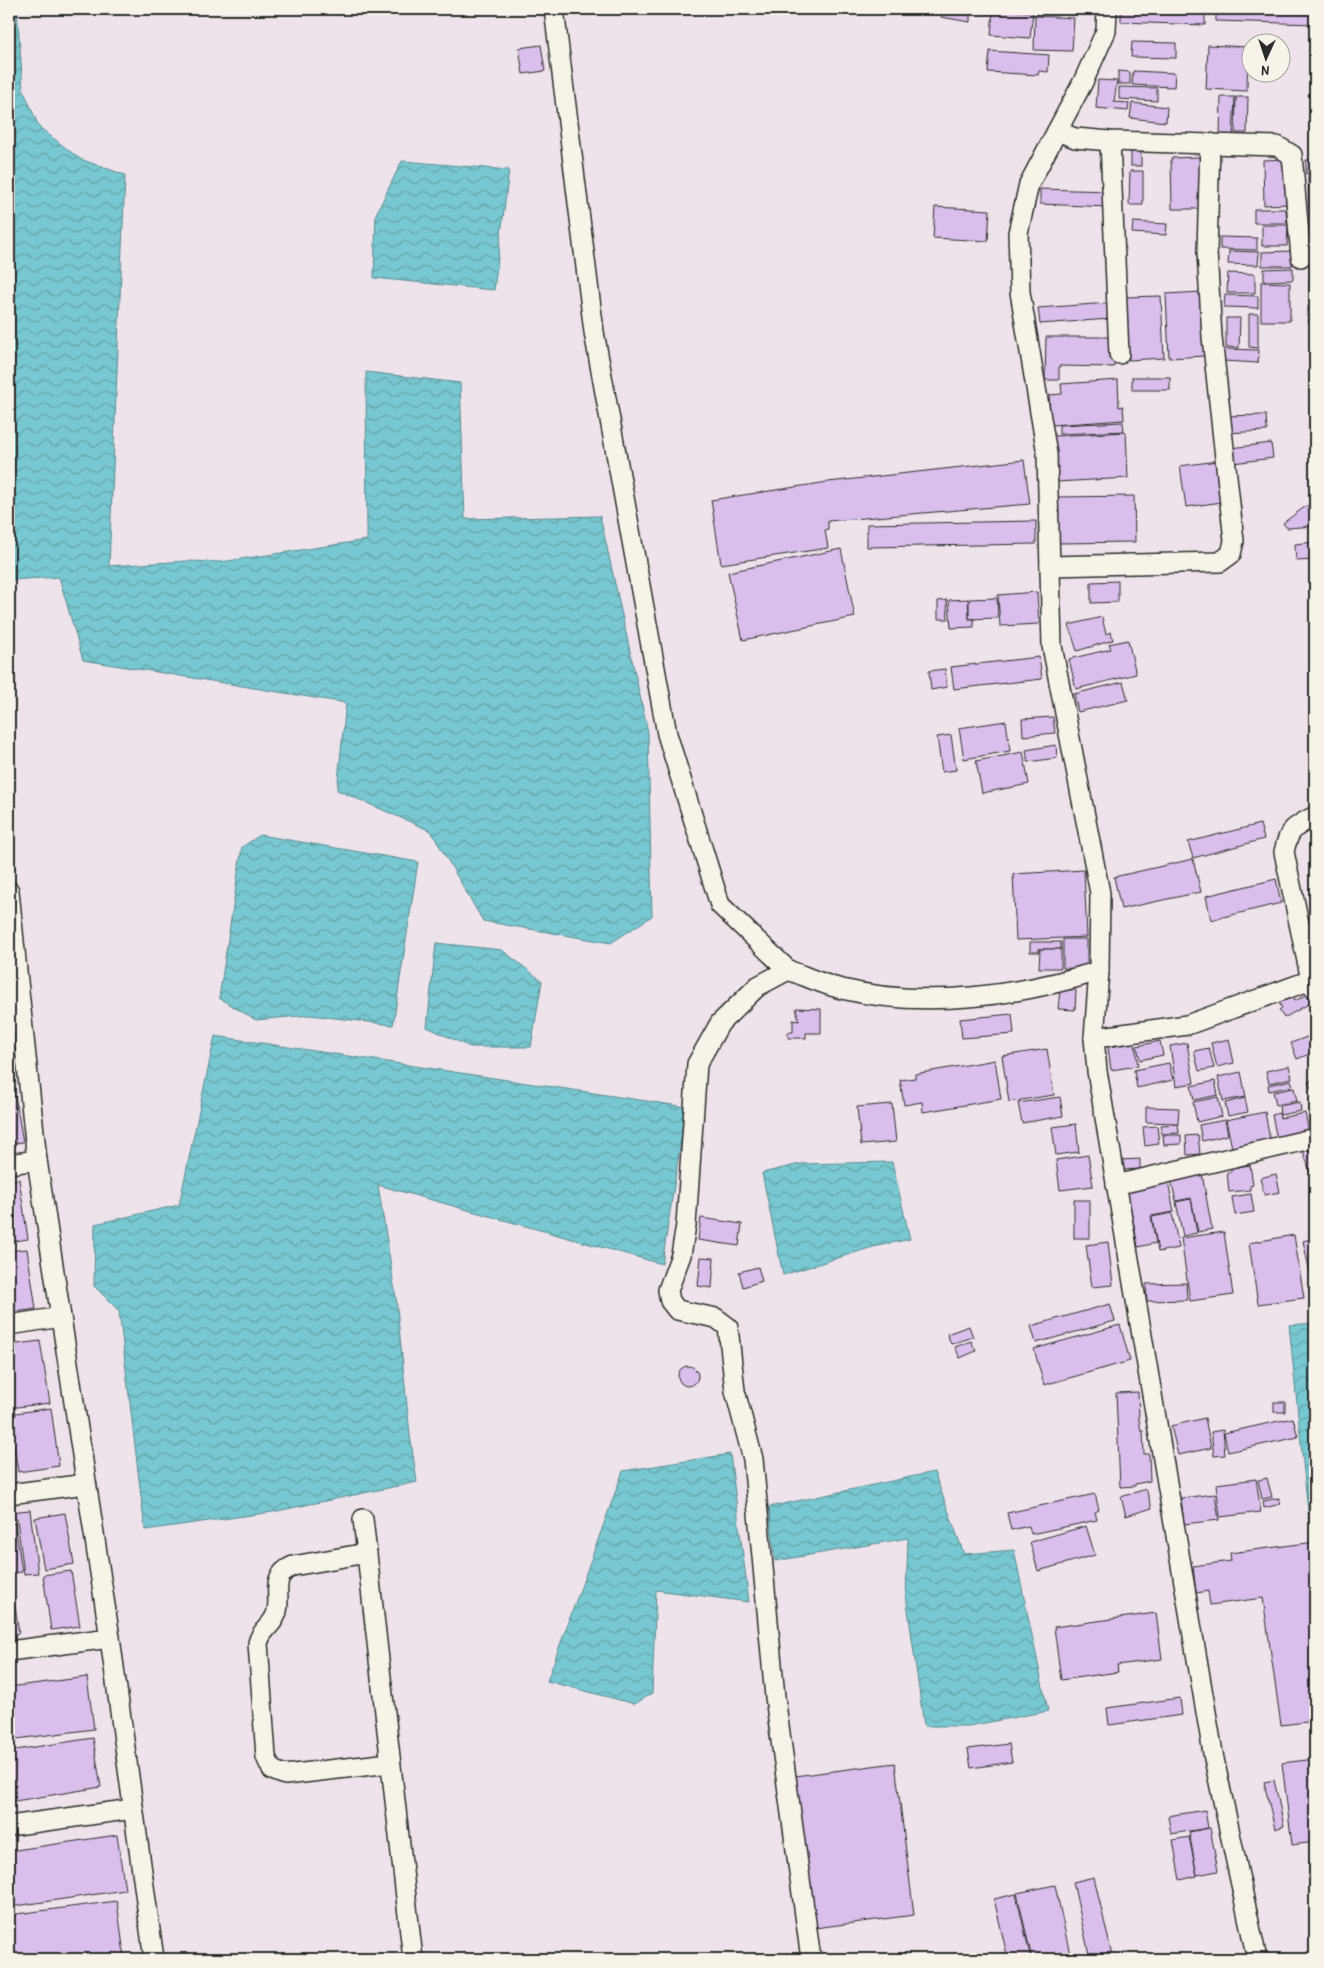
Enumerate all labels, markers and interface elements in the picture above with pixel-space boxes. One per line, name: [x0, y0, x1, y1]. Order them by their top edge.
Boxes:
north arrow: [1242, 32, 1292, 82]
text: N: [1261, 62, 1270, 81]

